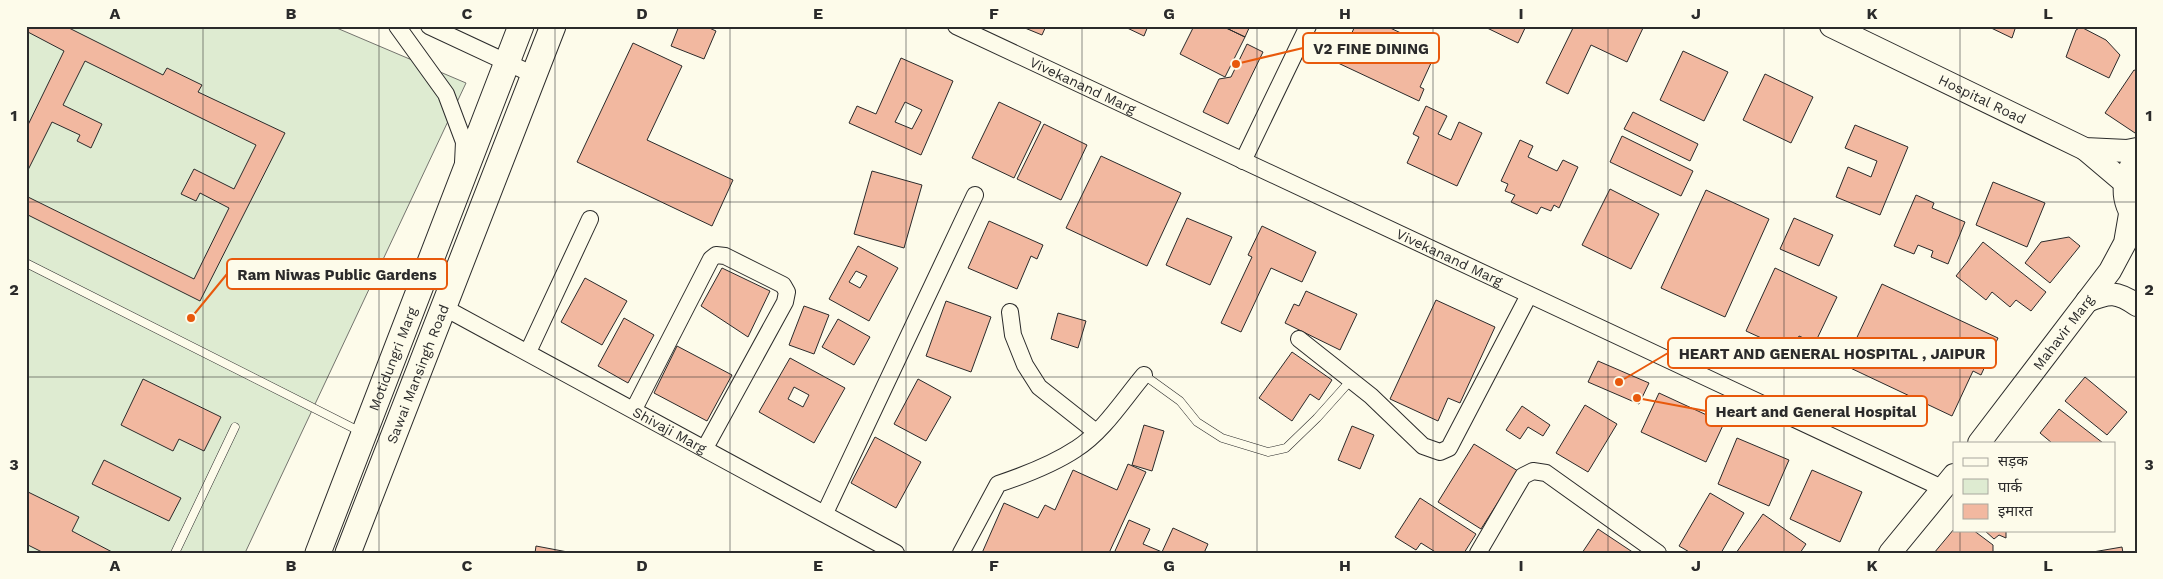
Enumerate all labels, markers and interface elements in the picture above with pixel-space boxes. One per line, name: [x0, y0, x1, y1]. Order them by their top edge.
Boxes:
text: A: [110, 4, 121, 23]
text: B: [286, 4, 297, 23]
text: C: [462, 4, 473, 23]
text: D: [636, 4, 648, 23]
text: E: [813, 4, 823, 23]
text: F: [989, 4, 999, 23]
text: G: [1163, 4, 1175, 23]
text: H: [1339, 4, 1351, 23]
text: I: [1518, 4, 1524, 23]
text: J: [1691, 4, 1701, 23]
text: K: [1866, 4, 1878, 23]
text: L: [2043, 4, 2053, 23]
callout: V2 FINE DINING: [1303, 33, 1439, 63]
text: V2 FINE DINING: [1313, 40, 1429, 58]
street label: Vivekanand Marg: [1027, 54, 1139, 117]
street label: Hospital Road: [1936, 71, 2028, 127]
text: 1: [11, 106, 17, 125]
text: 1: [2146, 106, 2152, 125]
street label: Vivekanand Marg: [1394, 226, 1506, 289]
callout: Ram Niwas Public Gardens: [227, 259, 447, 289]
text: Ram Niwas Public Gardens: [237, 266, 437, 284]
text: 2: [9, 280, 19, 299]
text: 2: [2144, 280, 2154, 299]
street label: Mahavir Marg: [2030, 291, 2097, 373]
street label: Sawai Mansingh Road: [383, 302, 452, 446]
street label: Motidungri Marg: [366, 304, 420, 413]
callout: HEART AND GENERAL HOSPITAL , JAIPUR: [1668, 338, 1996, 368]
text: HEART AND GENERAL HOSPITAL , JAIPUR: [1679, 345, 1986, 363]
callout: Heart and General Hospital: [1706, 396, 1927, 426]
text: Heart and General Hospital: [1716, 403, 1917, 421]
street label: Shivaji Marg: [630, 404, 710, 457]
legend: [1953, 442, 2116, 532]
text: सड़क: [1998, 452, 2028, 470]
text: 3: [9, 455, 19, 474]
text: 3: [2144, 455, 2154, 474]
text: पार्क: [1998, 478, 2022, 496]
text: इमारत: [1998, 502, 2033, 520]
text: A: [110, 556, 121, 575]
text: B: [286, 556, 297, 575]
text: C: [462, 556, 473, 575]
text: D: [636, 556, 648, 575]
text: E: [813, 556, 823, 575]
text: F: [989, 556, 999, 575]
text: G: [1163, 556, 1175, 575]
text: H: [1339, 556, 1351, 575]
text: I: [1518, 556, 1524, 575]
text: J: [1691, 556, 1701, 575]
text: K: [1866, 556, 1878, 575]
text: L: [2043, 556, 2053, 575]

